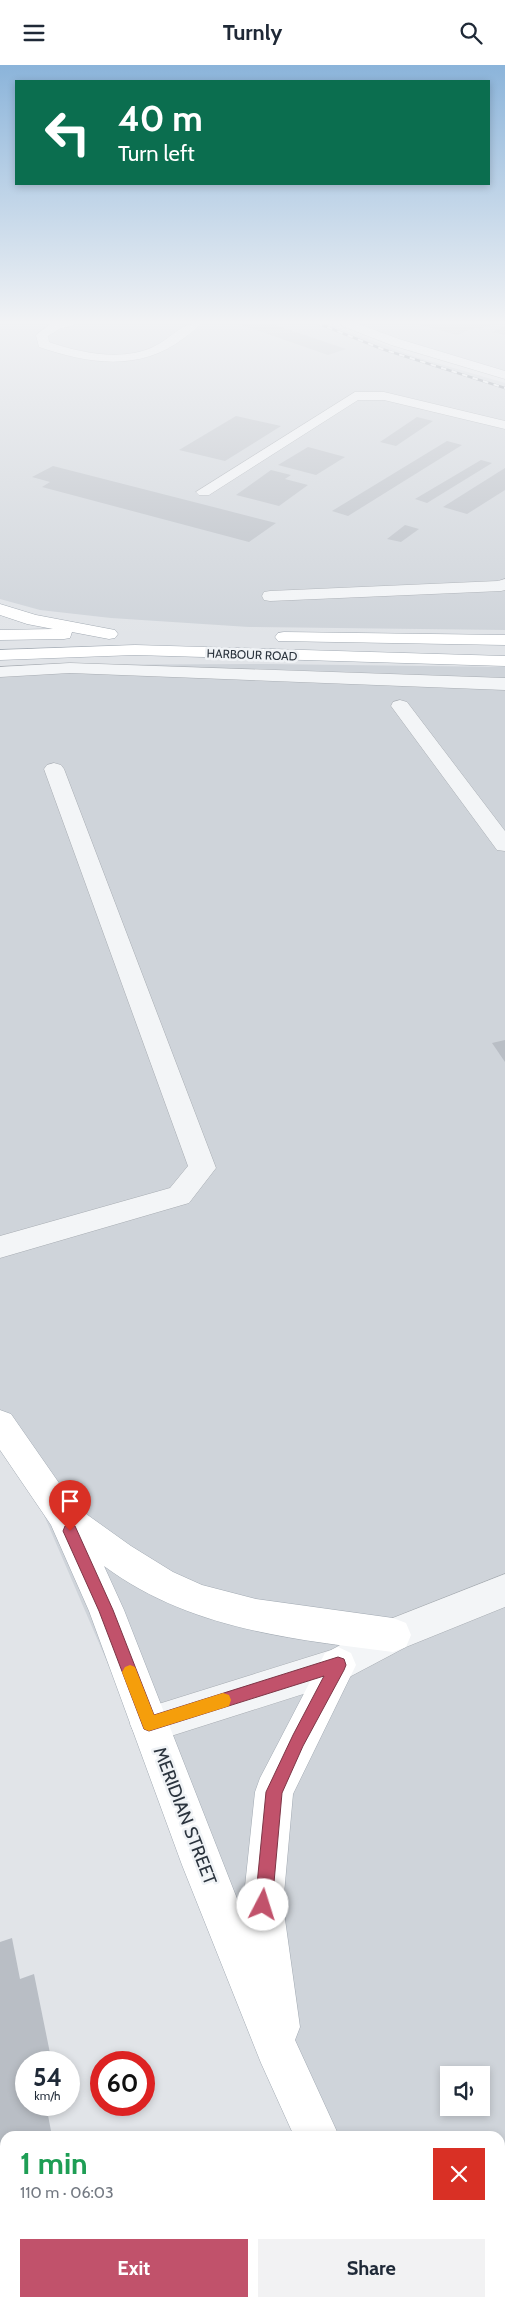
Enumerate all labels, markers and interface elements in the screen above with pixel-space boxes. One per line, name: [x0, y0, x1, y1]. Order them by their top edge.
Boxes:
icon: menu: [20, 19, 48, 47]
text: Turnly: [223, 19, 282, 46]
icon: search: [457, 19, 485, 47]
text: 40 m: [118, 97, 203, 140]
icon: left: [35, 100, 100, 165]
text: Turn left: [118, 140, 195, 167]
street label: HARBOUR ROAD: [206, 645, 298, 664]
pin: [49, 1480, 91, 1531]
icon: arrive: [56, 1487, 84, 1515]
street label: MERIDIAN STREET: [149, 1744, 222, 1888]
position arrow: [236, 1878, 288, 1930]
speed limit sign: 60: [90, 2051, 155, 2116]
text: 54: [33, 2062, 62, 2092]
map controls: [440, 2066, 490, 2116]
button: sound: [440, 2066, 490, 2116]
text: km/h: [34, 2088, 61, 2103]
text: 1 min: [20, 2145, 88, 2182]
button: close: [433, 2148, 485, 2200]
text: 110 m · 06:03: [20, 2183, 114, 2202]
button: Exit: [20, 2239, 248, 2297]
button: Share: [258, 2239, 485, 2297]

